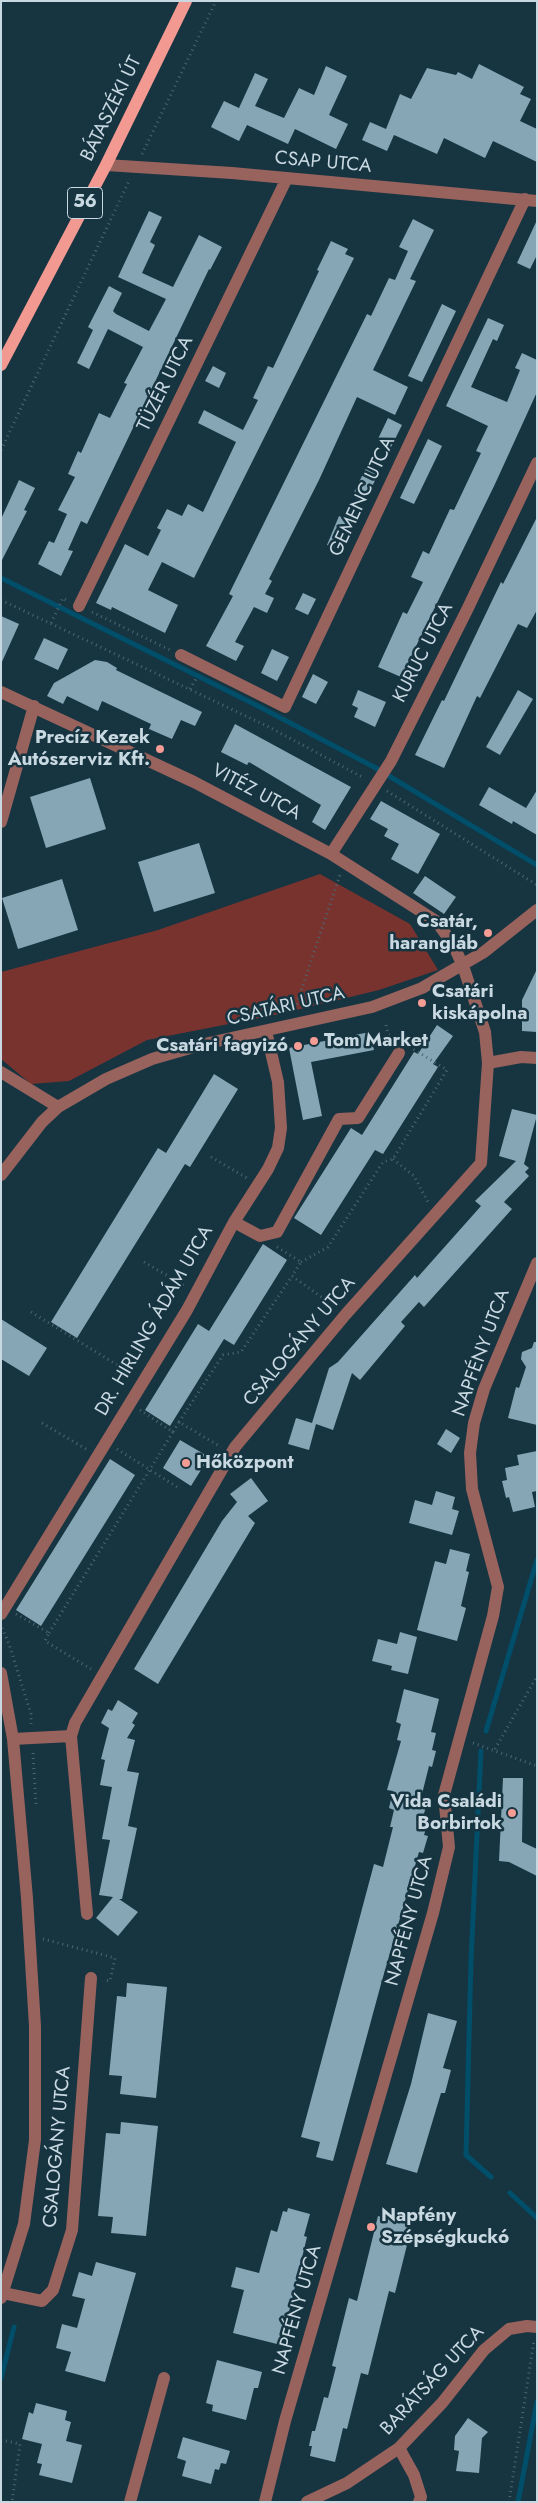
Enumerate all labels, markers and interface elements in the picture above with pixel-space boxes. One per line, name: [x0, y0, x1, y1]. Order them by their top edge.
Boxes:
street label: BÁTASZÉKI ÚT: [77, 53, 147, 165]
street label: CSAP UTCA: [274, 147, 372, 179]
road number: 56: [68, 188, 102, 218]
street label: TÜZÉR UTCA: [133, 333, 199, 435]
street label: GEMENC UTCA: [325, 433, 401, 561]
street label: KURUC UTCA: [389, 599, 459, 707]
place label: Precíz Kezek Autószerviz Kft.: [8, 727, 150, 771]
marker: Precíz Kezek Autószerviz Kft.: [154, 743, 166, 755]
street label: VITÉZ UTCA: [208, 760, 304, 826]
place label: Csatár, harangláb: [389, 911, 478, 955]
marker: Csatár, harangláb: [482, 927, 494, 939]
place label: Csatári kiskápolna: [432, 981, 527, 1025]
street label: CSATÁRI UTCA: [225, 982, 347, 1032]
marker: Csatári kiskápolna: [416, 997, 428, 1009]
place label: Tom Market: [324, 1030, 428, 1052]
place label: Csatári fagyizó: [156, 1035, 288, 1057]
marker: Tom Market: [308, 1035, 320, 1047]
marker: Csatári fagyizó: [292, 1040, 304, 1052]
street label: DR. HIRLING ÁDÁM UTCA: [91, 1222, 219, 1420]
street label: CSALOGÁNY UTCA: [239, 1273, 361, 1411]
street label: NAPFÉNY UTCA: [448, 1286, 516, 1420]
place label: Hőközpont: [196, 1452, 294, 1474]
marker: Hőközpont: [180, 1457, 192, 1469]
place label: Vida Családi Borbirtok: [390, 1791, 502, 1835]
marker: Vida Családi Borbirtok: [506, 1807, 518, 1819]
street label: NAPFÉNY UTCA: [382, 1853, 438, 1989]
street label: CSALOGÁNY UTCA: [40, 2065, 76, 2229]
place label: Napfény Szépségkuckó: [381, 2205, 509, 2249]
marker: Napfény Szépségkuckó: [365, 2221, 377, 2233]
street label: NAPFÉNY UTCA: [269, 2243, 327, 2377]
street label: BARÁTSÁG UTCA: [376, 2322, 490, 2440]

